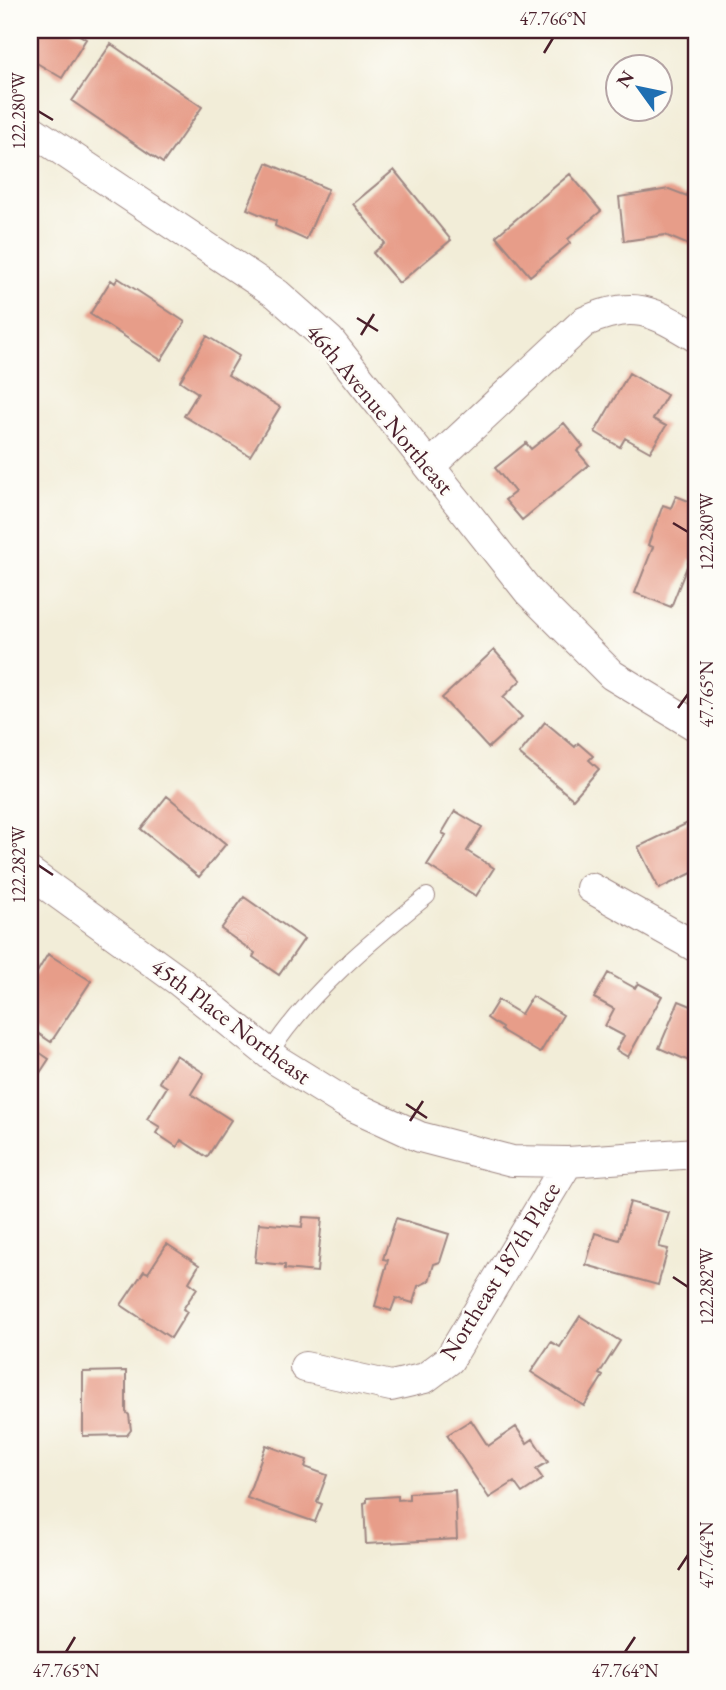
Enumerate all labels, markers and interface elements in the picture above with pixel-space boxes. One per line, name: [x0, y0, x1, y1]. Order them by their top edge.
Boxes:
text: 47.766°N: [520, 7, 587, 30]
north arrow: [604, 52, 674, 122]
text: N: [610, 65, 640, 92]
text: 122.280°W: [7, 72, 30, 150]
street label: 46th Avenue Northeast: [300, 317, 461, 501]
text: 122.280°W: [695, 493, 718, 571]
text: 47.765°N: [695, 660, 718, 727]
text: 122.282°W: [7, 826, 30, 904]
street label: 45th Place Northeast: [145, 950, 318, 1091]
street label: Northeast 187th Place: [432, 1176, 567, 1366]
text: 122.282°W: [695, 1248, 718, 1326]
text: 47.764°N: [695, 1521, 718, 1588]
text: 47.765°N: [33, 1659, 100, 1682]
text: 47.764°N: [592, 1659, 659, 1682]

